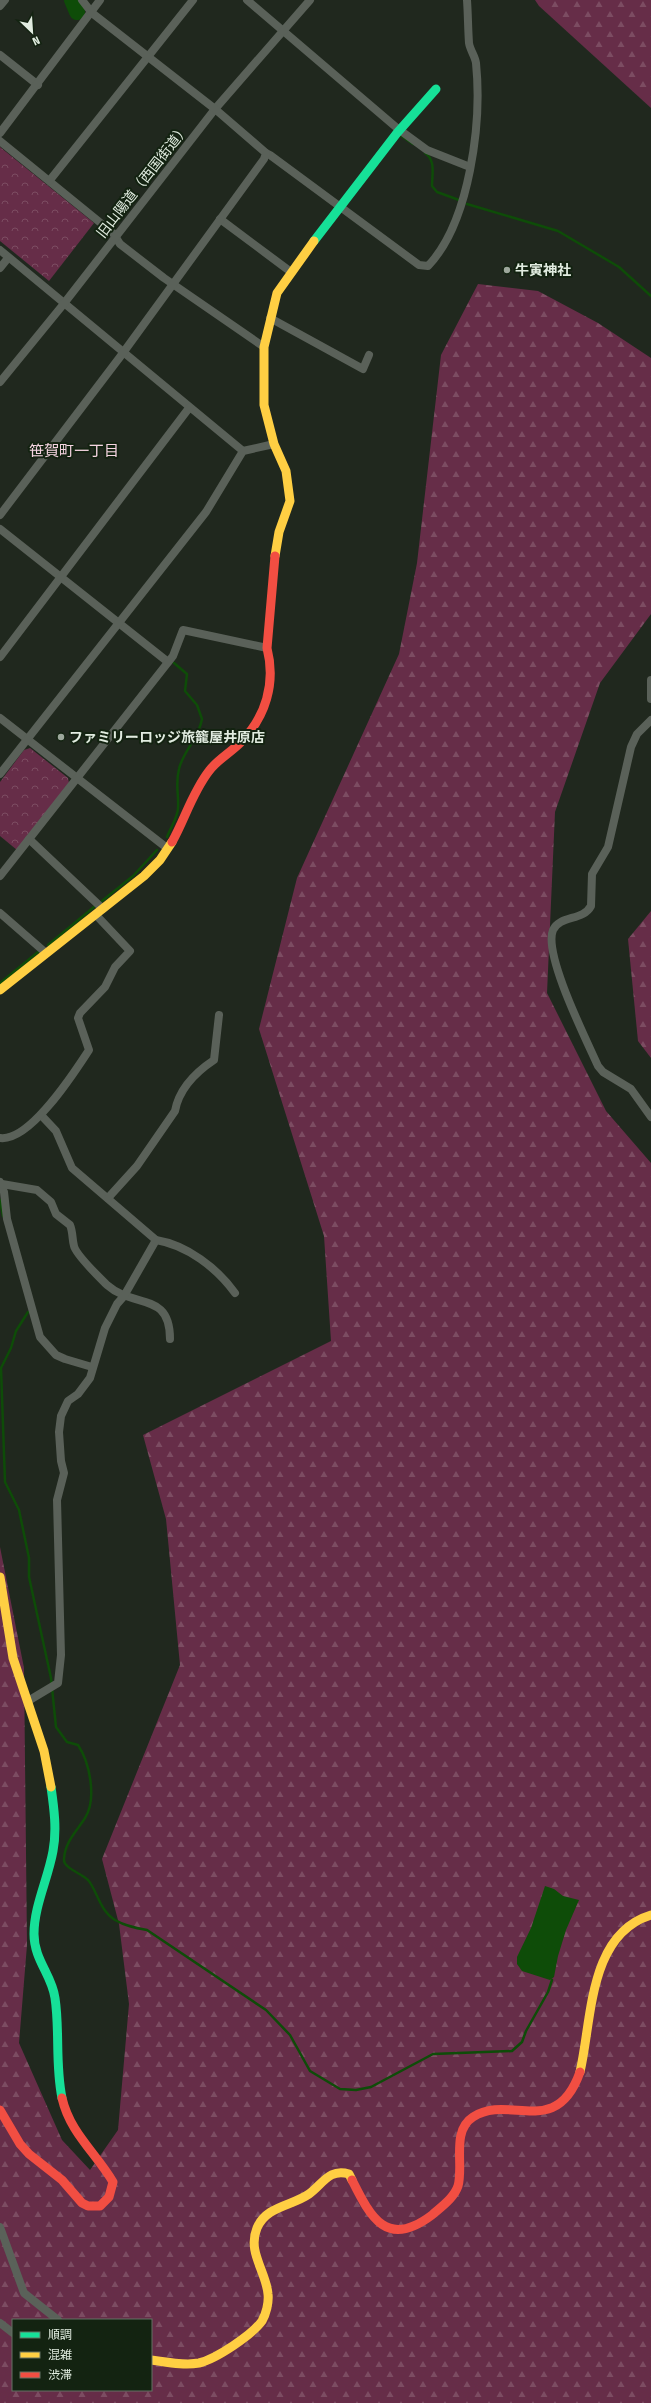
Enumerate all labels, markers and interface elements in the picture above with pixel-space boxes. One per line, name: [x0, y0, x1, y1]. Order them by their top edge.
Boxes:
north arrow: [12, 12, 52, 52]
text: N: [30, 33, 42, 48]
street label: 旧山陽道（西国街道）: [93, 121, 193, 241]
place label: 牛寅神社: [515, 262, 571, 279]
marker: 牛寅神社: [502, 265, 512, 275]
district label: 笹賀町一丁目: [29, 442, 119, 460]
place label: ファミリーロッジ旅籠屋井原店: [69, 729, 265, 746]
marker: ファミリーロッジ旅籠屋井原店: [56, 732, 66, 742]
legend: [12, 2319, 152, 2391]
text: 順調: [48, 2328, 72, 2342]
text: 混雑: [48, 2348, 72, 2362]
text: 渋滞: [48, 2368, 72, 2382]

